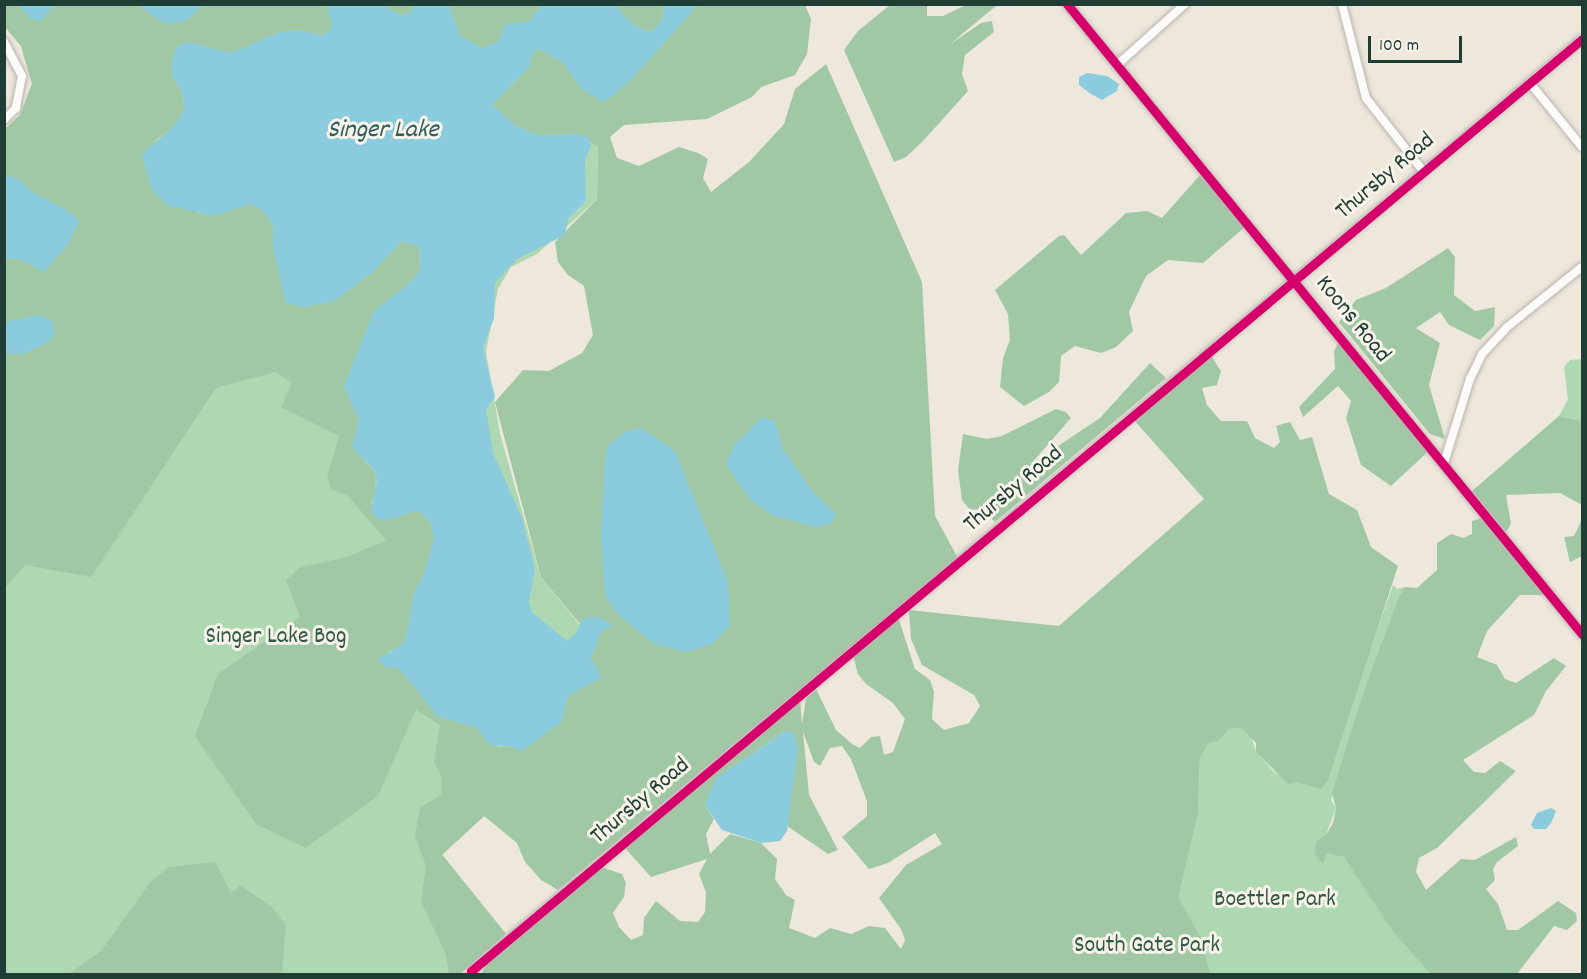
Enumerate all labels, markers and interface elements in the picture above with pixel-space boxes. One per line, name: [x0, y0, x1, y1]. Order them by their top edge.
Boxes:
scale bar: [1371, 24, 1466, 62]
text: 100 m: [1379, 34, 1419, 59]
water label: Singer Lake: [327, 115, 439, 147]
street label: Thursby Road: [1331, 127, 1441, 227]
street label: Koons Road: [1308, 271, 1396, 369]
street label: Thursby Road: [959, 440, 1069, 540]
park label: Singer Lake Bog: [205, 624, 347, 652]
street label: Thursby Road: [586, 752, 696, 852]
park label: Boettler Park: [1214, 887, 1336, 915]
park label: South Gate Park: [1074, 933, 1220, 961]

